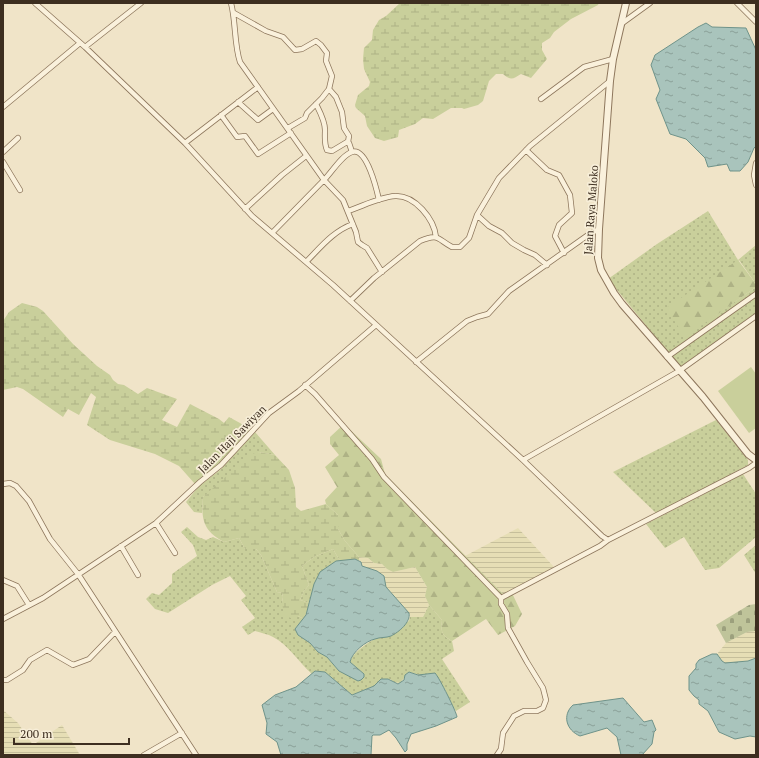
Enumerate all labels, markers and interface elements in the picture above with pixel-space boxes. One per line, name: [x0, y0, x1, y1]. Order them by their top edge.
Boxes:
street label: Jalan Raya Maloko: [581, 165, 601, 255]
street label: Jalan Haji Sawiyan: [195, 402, 269, 476]
scale bar: [14, 720, 129, 746]
text: 200 m: [20, 726, 53, 741]

